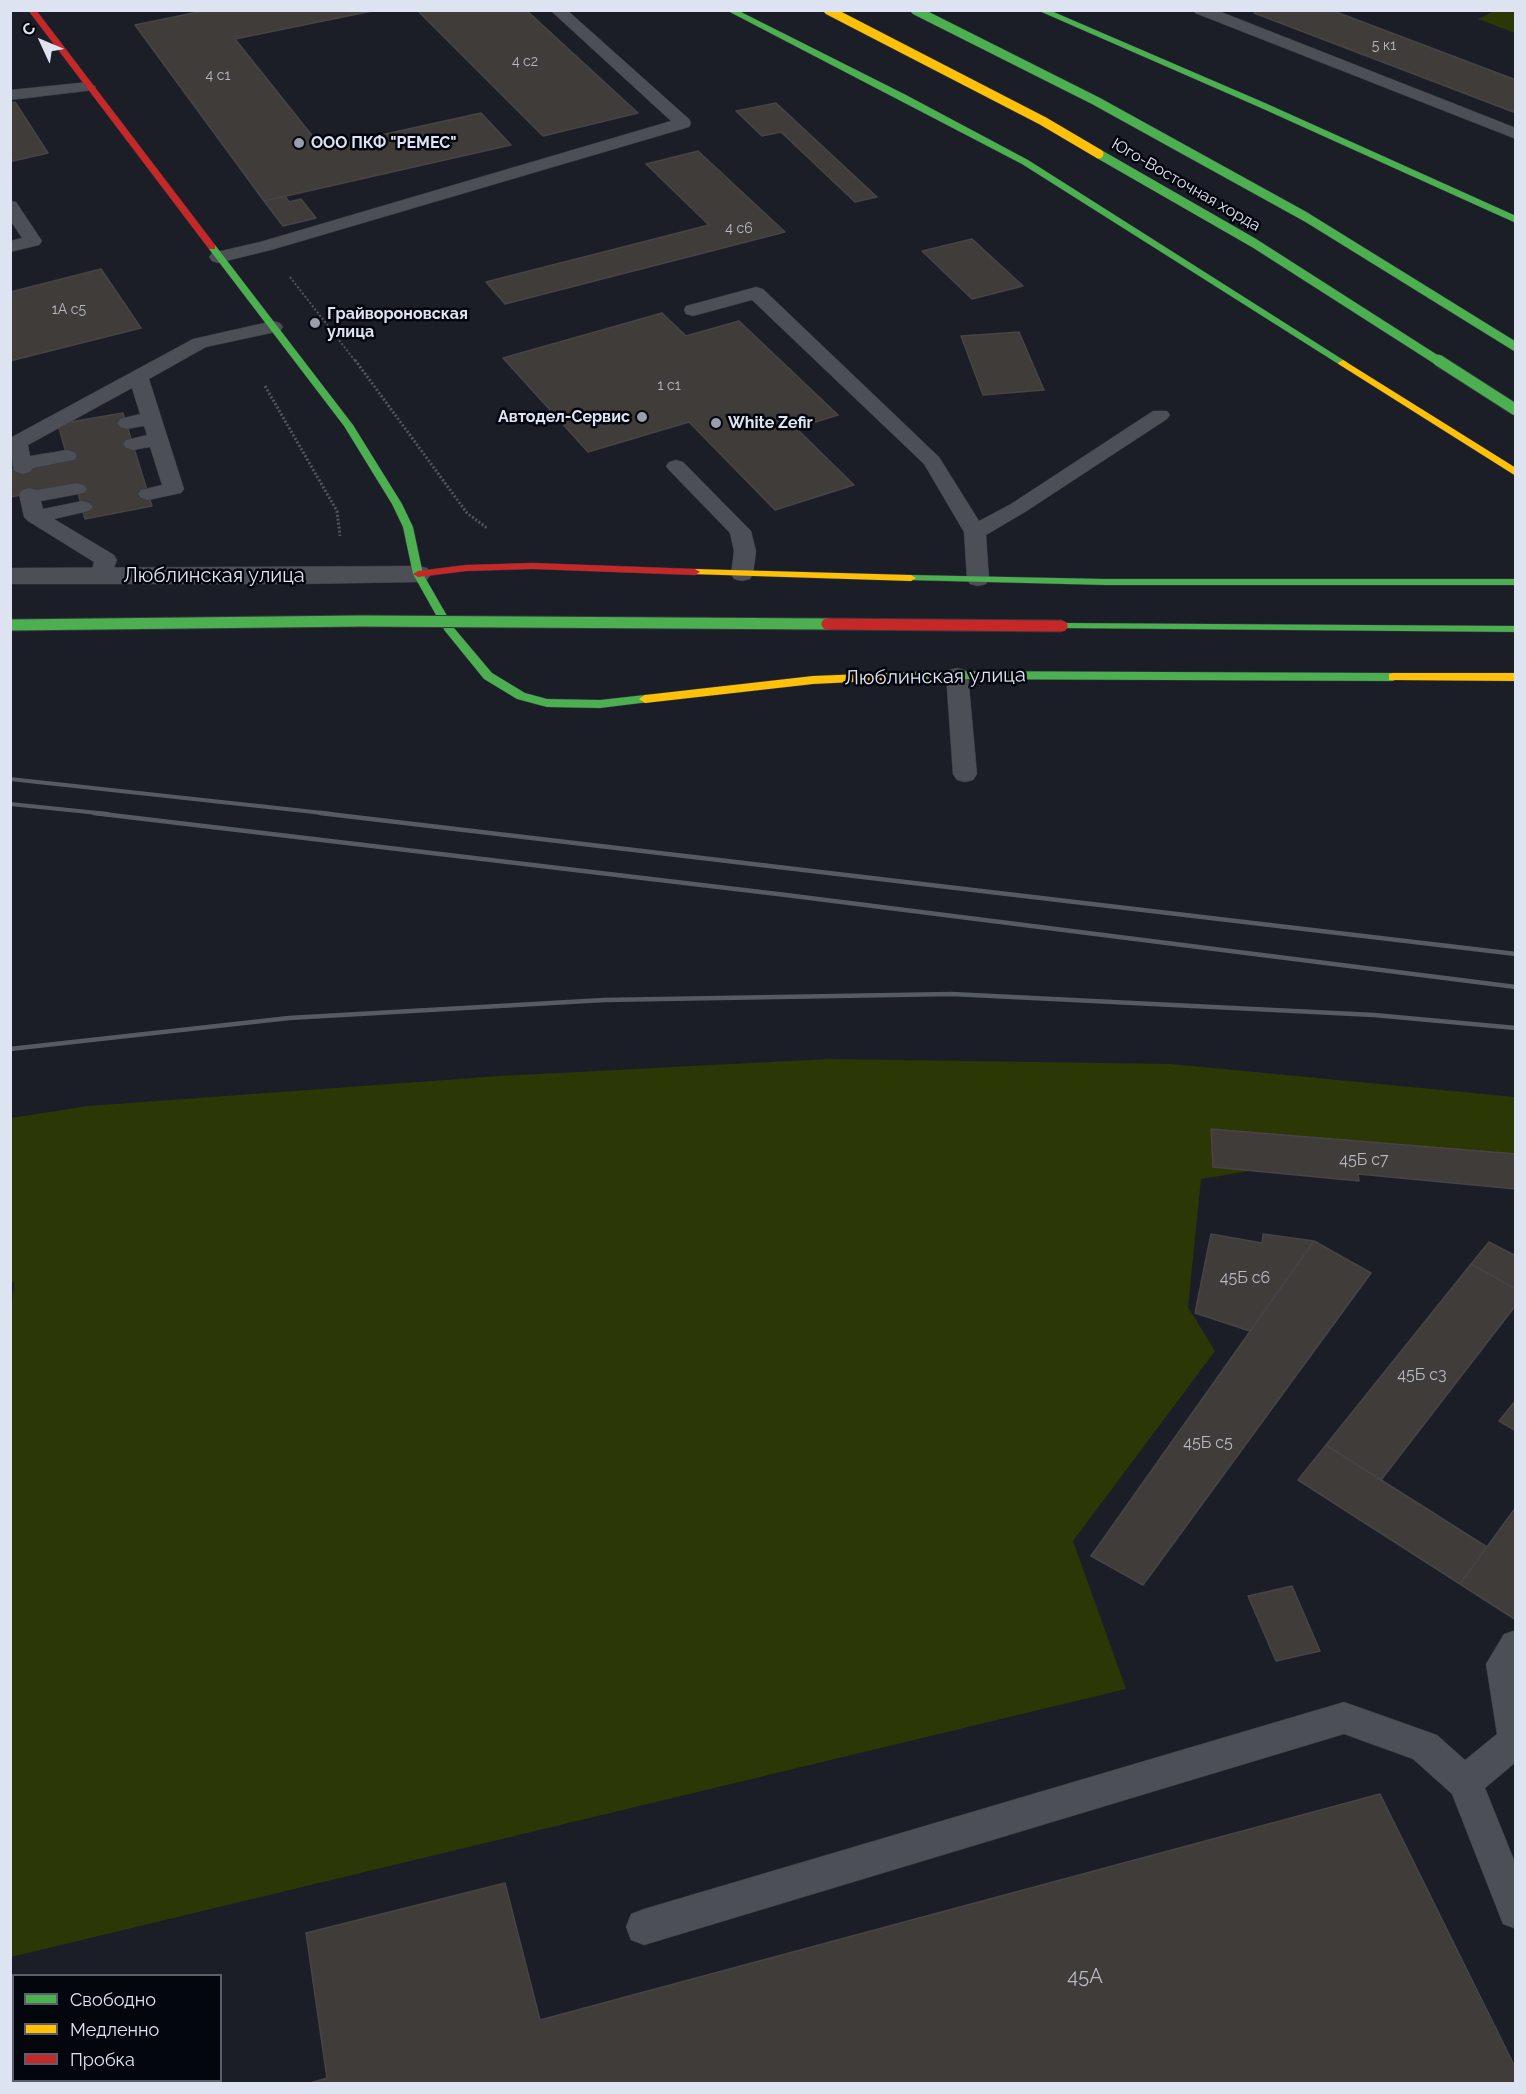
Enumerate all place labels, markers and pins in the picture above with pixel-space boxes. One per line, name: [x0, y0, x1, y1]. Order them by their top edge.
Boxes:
place label: ООО ПКФ "РЕМЕС": [311, 133, 457, 153]
marker: ООО ПКФ "РЕМЕС": [292, 136, 306, 150]
place label: Грайвороновская улица: [327, 304, 468, 342]
marker: Грайвороновская улица: [308, 316, 322, 330]
place label: Автодел-Сервис: [498, 407, 630, 427]
marker: Автодел-Сервис: [635, 410, 649, 424]
place label: White Zefir: [728, 413, 813, 433]
marker: White Zefir: [709, 416, 723, 430]

